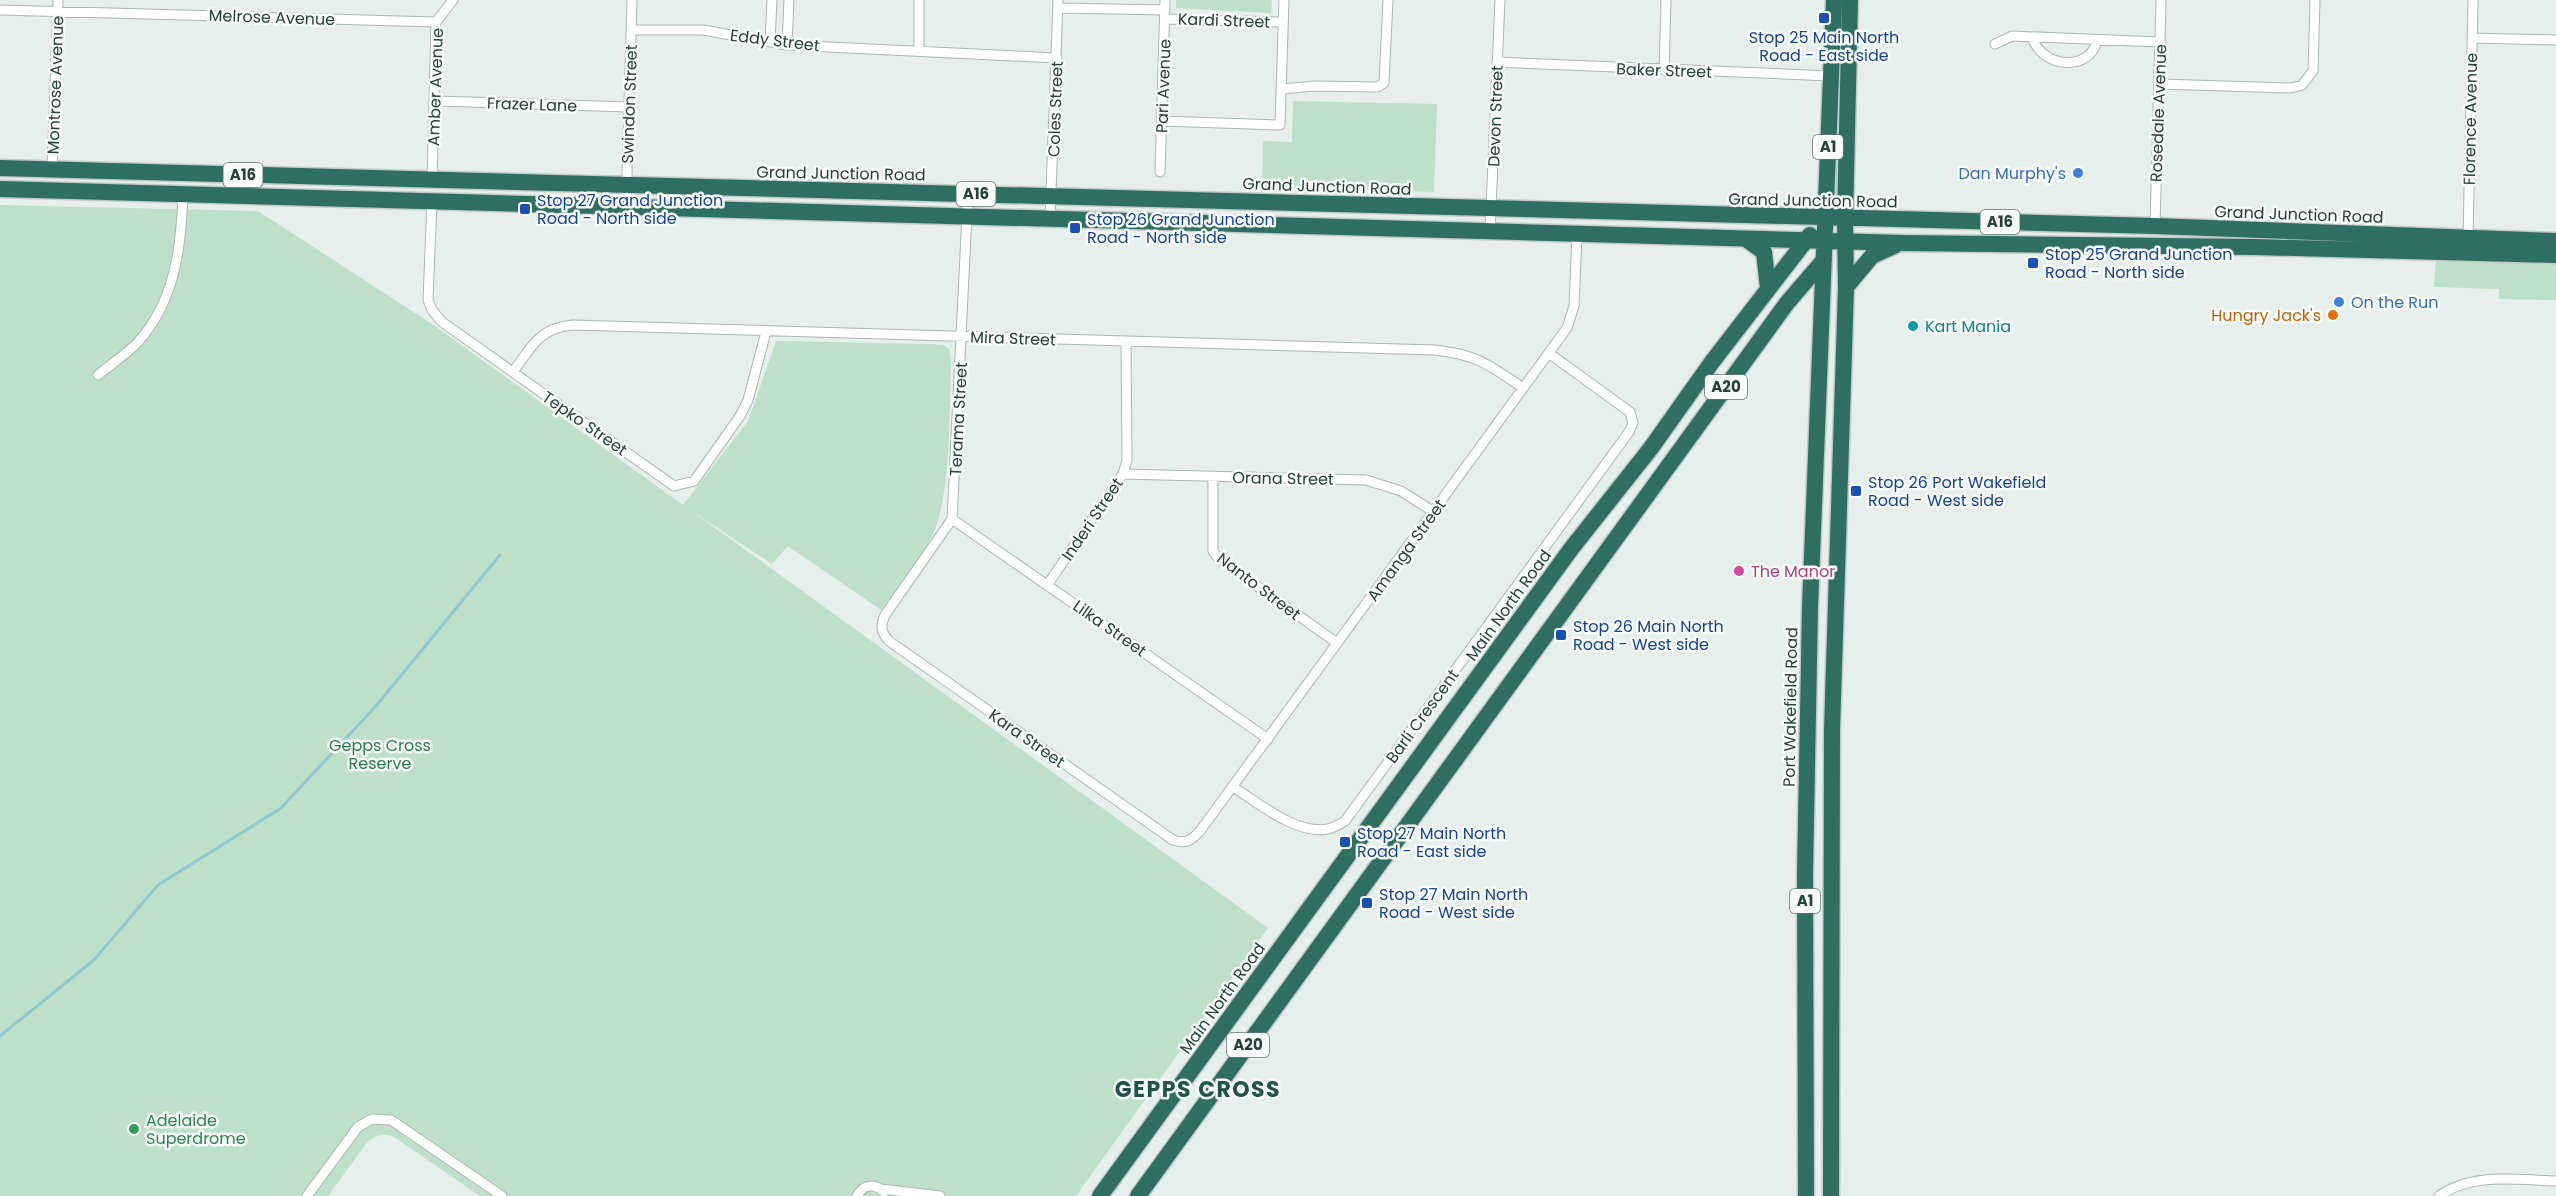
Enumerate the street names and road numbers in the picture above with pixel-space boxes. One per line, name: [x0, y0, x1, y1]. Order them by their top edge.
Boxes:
street label: Melrose Avenue: [208, 4, 336, 31]
street label: Kardi Street: [1177, 7, 1271, 34]
street label: Montrose Avenue: [42, 15, 69, 155]
street label: Eddy Street: [729, 24, 821, 57]
street label: Amber Avenue: [422, 27, 449, 147]
street label: Pari Avenue: [1150, 38, 1177, 134]
street label: Swindon Street: [616, 44, 643, 164]
street label: Rosedale Avenue: [2145, 44, 2172, 182]
street label: Florence Avenue: [2458, 53, 2483, 185]
street label: Baker Street: [1616, 57, 1712, 84]
street label: Coles Street: [1042, 61, 1069, 157]
street label: Devon Street: [1482, 65, 1509, 167]
street label: Frazer Lane: [487, 91, 578, 118]
road number: A1: [1813, 135, 1843, 159]
street label: Grand Junction Road: [756, 161, 926, 186]
road number: A16: [224, 163, 262, 187]
street label: Grand Junction Road: [1242, 172, 1412, 201]
road number: A16: [956, 182, 996, 206]
street label: Grand Junction Road: [1728, 188, 1898, 213]
street label: Grand Junction Road: [2214, 200, 2384, 229]
road number: A16: [1980, 210, 2020, 234]
street label: Mira Street: [970, 326, 1056, 351]
street label: Terama Street: [944, 361, 973, 476]
road number: A20: [1705, 375, 1747, 399]
street label: Tepko Street: [538, 386, 632, 461]
street label: Orana Street: [1232, 466, 1334, 491]
street label: Inderi Street: [1056, 473, 1129, 565]
street label: Amanga Street: [1362, 494, 1451, 606]
street label: Main North Road: [1460, 545, 1557, 666]
street label: Nanto Street: [1212, 547, 1305, 626]
street label: Lilka Street: [1068, 595, 1151, 662]
street label: Port Wakefield Road: [1778, 627, 1803, 787]
street label: Barli Crescent: [1380, 664, 1464, 768]
street label: Kara Street: [984, 704, 1070, 773]
road number: A1: [1790, 889, 1820, 913]
street label: Main North Road: [1174, 938, 1271, 1059]
road number: A20: [1227, 1033, 1269, 1057]

